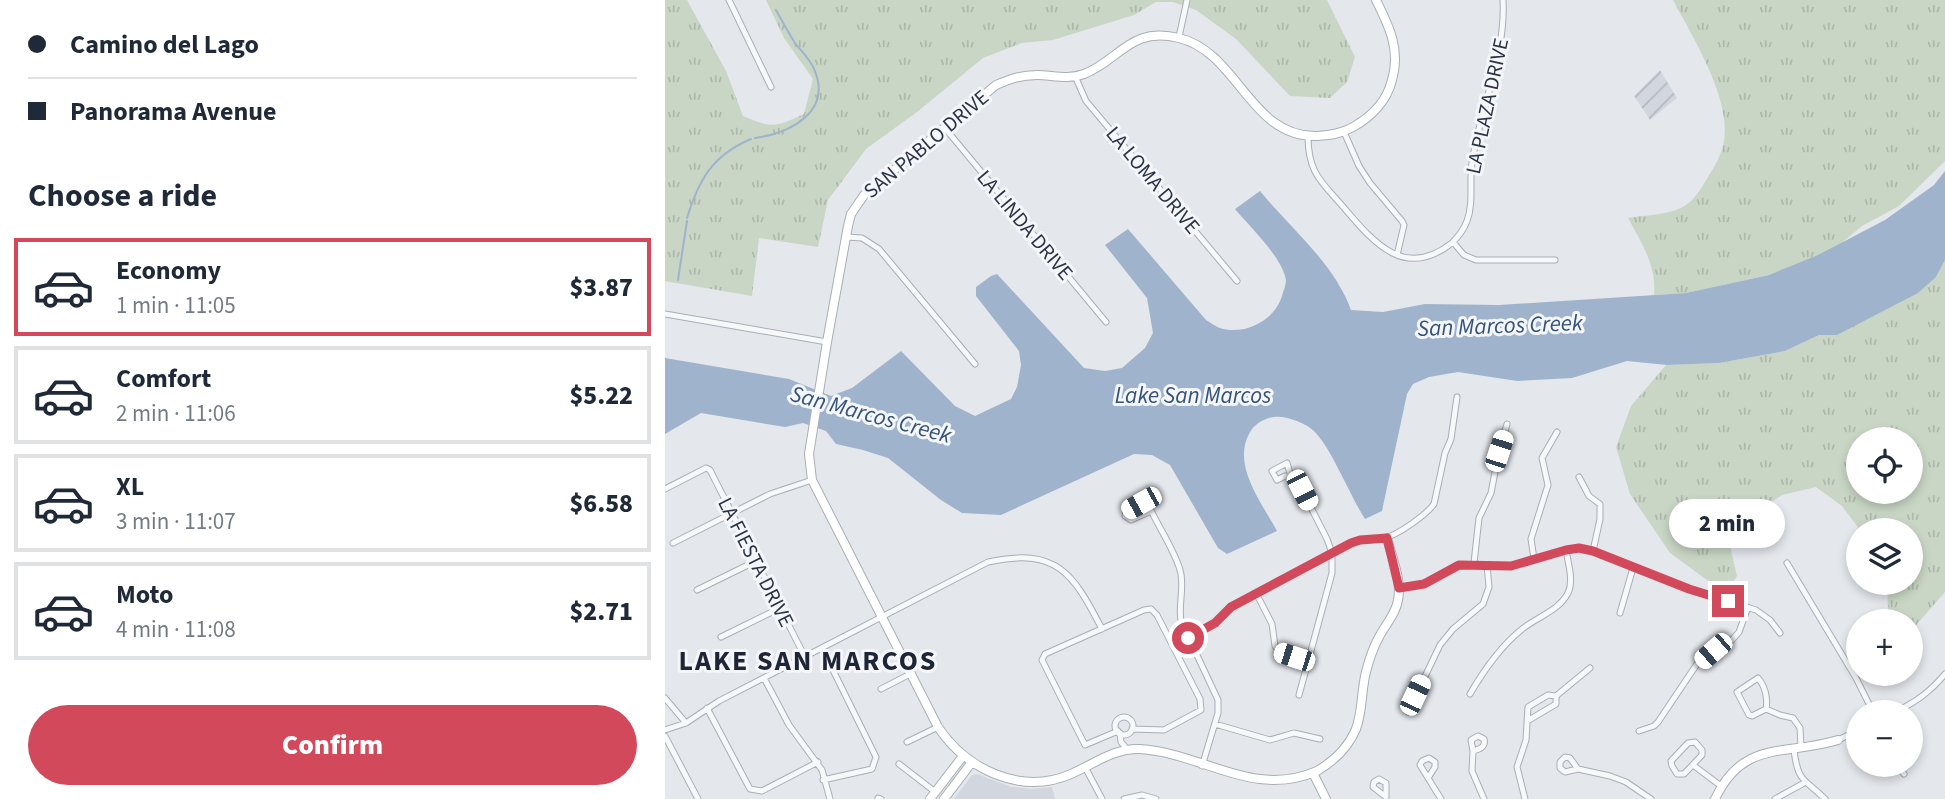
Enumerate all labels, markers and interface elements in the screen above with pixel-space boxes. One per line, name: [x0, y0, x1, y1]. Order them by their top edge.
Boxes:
text: Camino del Lago: [70, 26, 259, 63]
street label: LA PLAZA DRIVE: [1458, 35, 1516, 177]
street label: SAN PABLO DRIVE: [857, 83, 995, 205]
text: Panorama Avenue: [70, 93, 277, 130]
street label: LA LOMA DRIVE: [1099, 120, 1207, 240]
street label: LA LINDA DRIVE: [970, 163, 1080, 287]
text: Choose a ride: [28, 173, 217, 219]
text: Economy: [116, 252, 221, 289]
icon: car: [32, 256, 95, 319]
text: $3.87: [569, 269, 633, 306]
text: 1 min · 11:05: [116, 289, 236, 322]
water label: San Marcos Creek: [1417, 306, 1584, 345]
text: Comfort: [116, 360, 211, 397]
icon: car: [32, 364, 95, 427]
text: $5.22: [569, 377, 633, 414]
water label: San Marcos Creek: [787, 377, 956, 452]
water label: Lake San Marcos: [1115, 379, 1271, 412]
text: 2 min · 11:06: [116, 397, 236, 430]
map controls: [1846, 427, 1923, 777]
button: locate: [1846, 427, 1923, 504]
car: [1483, 428, 1516, 474]
car: [1284, 467, 1321, 513]
text: XL: [116, 468, 144, 505]
icon: car: [32, 472, 95, 535]
car: [1118, 484, 1165, 522]
text: $6.58: [569, 485, 633, 522]
street label: LA FIESTA DRIVE: [710, 492, 802, 632]
callout: 2 min: [1670, 500, 1786, 548]
text: 3 min · 11:07: [116, 505, 236, 538]
text: 2 min: [1699, 507, 1755, 540]
button: layers: [1846, 518, 1923, 595]
text: Moto: [116, 576, 173, 613]
icon: car: [32, 580, 95, 643]
route end: [1712, 585, 1744, 617]
text: $2.71: [569, 593, 633, 630]
button: +: [1846, 609, 1923, 686]
text: 4 min · 11:08: [116, 613, 236, 646]
route start: [1172, 622, 1204, 654]
car: [1691, 629, 1736, 673]
district label: LAKE SAN MARCOS: [679, 641, 937, 681]
car: [1271, 641, 1318, 673]
car: [1397, 672, 1434, 718]
button: −: [1846, 700, 1923, 777]
button: Confirm: [28, 705, 637, 785]

